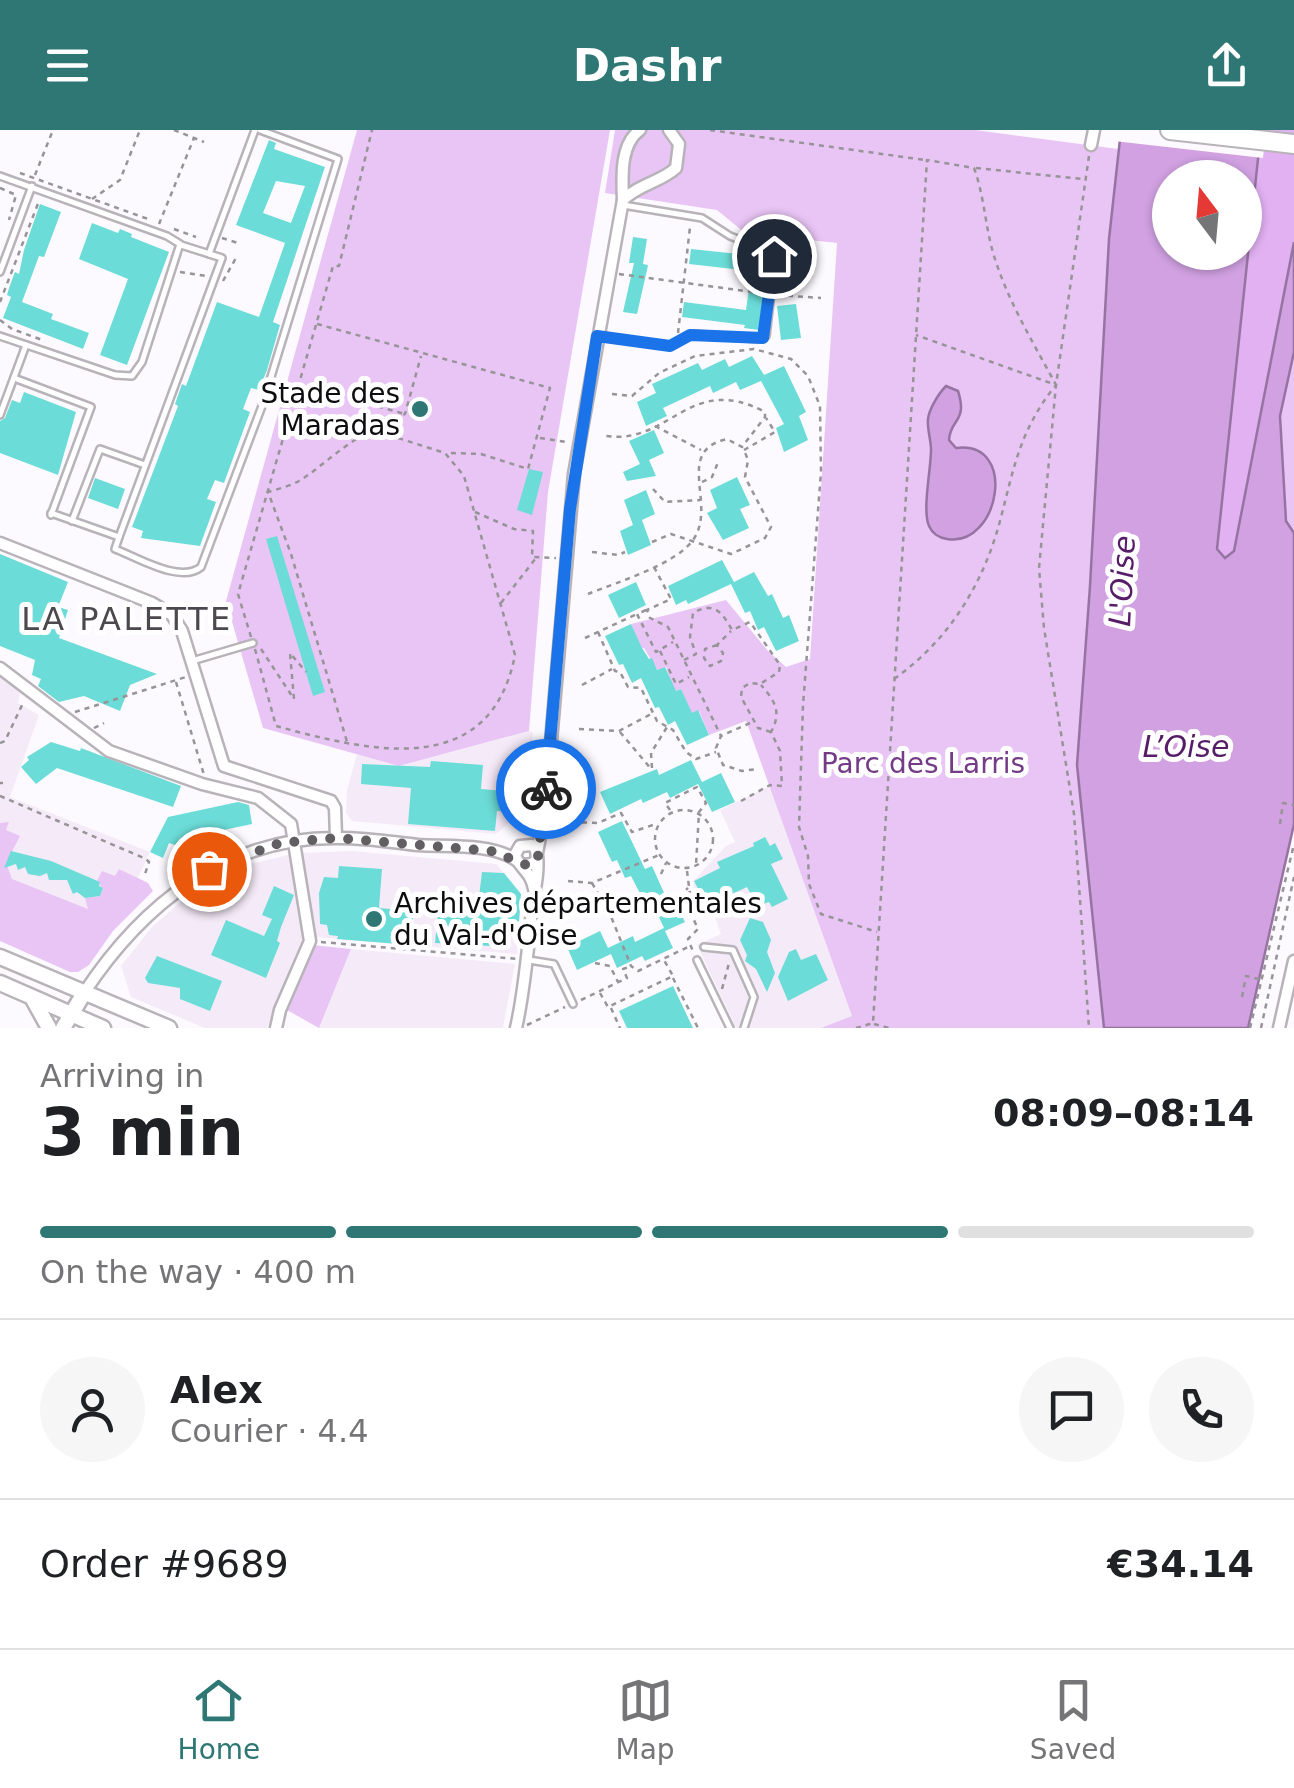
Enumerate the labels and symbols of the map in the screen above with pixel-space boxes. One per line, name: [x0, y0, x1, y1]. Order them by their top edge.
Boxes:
north arrow: [1152, 160, 1262, 270]
pin: [732, 214, 817, 299]
place label: Stade des Maradas: [261, 377, 400, 442]
marker: Stade des Maradas: [409, 398, 431, 420]
water label: L'Oise: [1102, 535, 1142, 627]
district label: LA PALETTE: [21, 600, 233, 638]
water label: L’Oise: [1143, 729, 1229, 764]
courier: [496, 739, 596, 839]
park label: Parc des Larris: [821, 747, 1025, 780]
pin: [167, 827, 252, 912]
place label: Archives départementales du Val-d'Oise: [394, 887, 762, 952]
marker: Archives départementales du Val-d'Oise: [363, 908, 385, 930]

